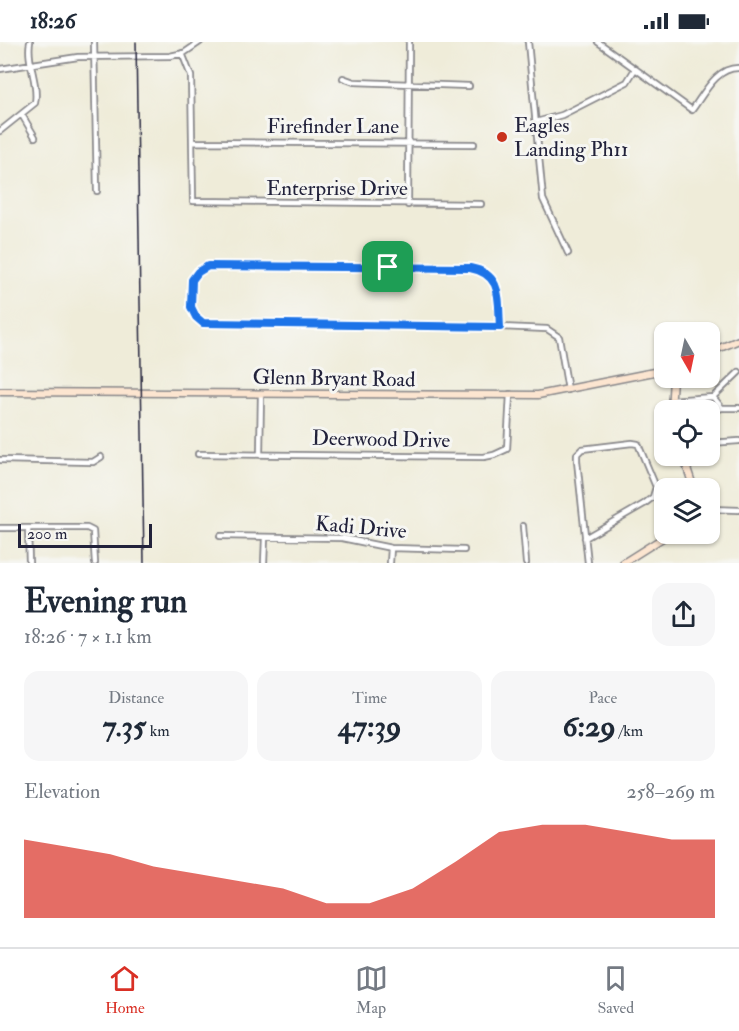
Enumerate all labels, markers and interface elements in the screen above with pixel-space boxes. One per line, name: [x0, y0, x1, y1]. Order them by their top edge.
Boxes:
text: 18:26: [30, 7, 76, 35]
place label: Eagles Landing Ph11: [514, 112, 628, 163]
street label: Firefinder Lane: [267, 113, 399, 140]
marker: Eagles Landing Ph11: [495, 130, 509, 144]
street label: Enterprise Drive: [266, 175, 408, 202]
pin: [362, 241, 413, 292]
icon: arrive: [371, 250, 404, 283]
north arrow: [654, 322, 720, 388]
map controls: [654, 322, 720, 544]
street label: Glenn Bryant Road: [252, 364, 416, 393]
button: locate: [654, 400, 720, 466]
street label: Deerwood Drive: [312, 425, 451, 454]
button: layers: [654, 478, 720, 544]
street label: Kadi Drive: [314, 510, 408, 545]
scale bar: [18, 521, 152, 549]
text: 200 m: [27, 524, 67, 544]
text: Evening run: [24, 581, 187, 622]
button: share: [652, 583, 715, 646]
text: 18:26 · 7 × 1.1 km: [24, 624, 152, 649]
text: Distance: [108, 688, 164, 708]
text: Time: [352, 688, 387, 708]
text: Pace: [588, 688, 617, 708]
text: 7.35: [103, 708, 146, 745]
text: 47:39: [338, 708, 401, 745]
text: 6:29: [562, 708, 616, 745]
text: km: [146, 721, 170, 741]
text: /km: [616, 721, 643, 741]
text: Elevation: [24, 779, 100, 804]
text: 258–269 m: [626, 779, 715, 804]
tab: Home: [105, 962, 145, 1018]
tab: Map: [355, 962, 388, 1018]
tab: Saved: [597, 962, 634, 1018]

